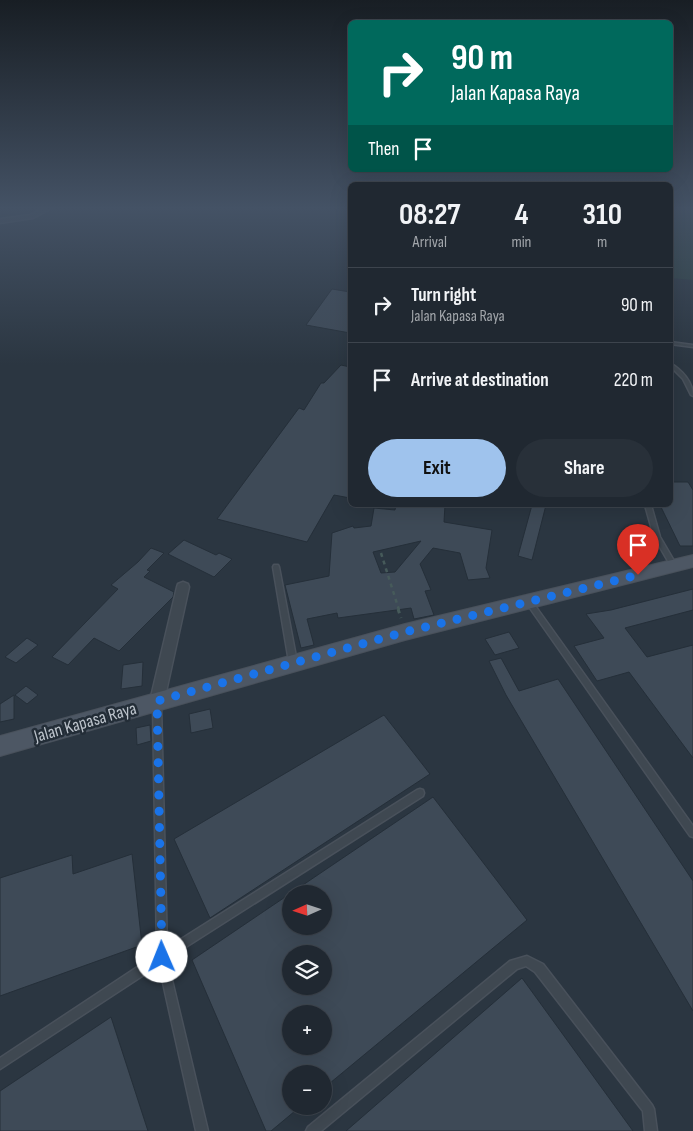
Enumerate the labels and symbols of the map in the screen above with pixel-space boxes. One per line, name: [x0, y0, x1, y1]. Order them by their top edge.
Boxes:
pin: [617, 524, 659, 575]
street label: Jalan Kapasa Raya: [31, 698, 139, 747]
north arrow: [282, 885, 332, 935]
position arrow: [135, 930, 187, 982]

